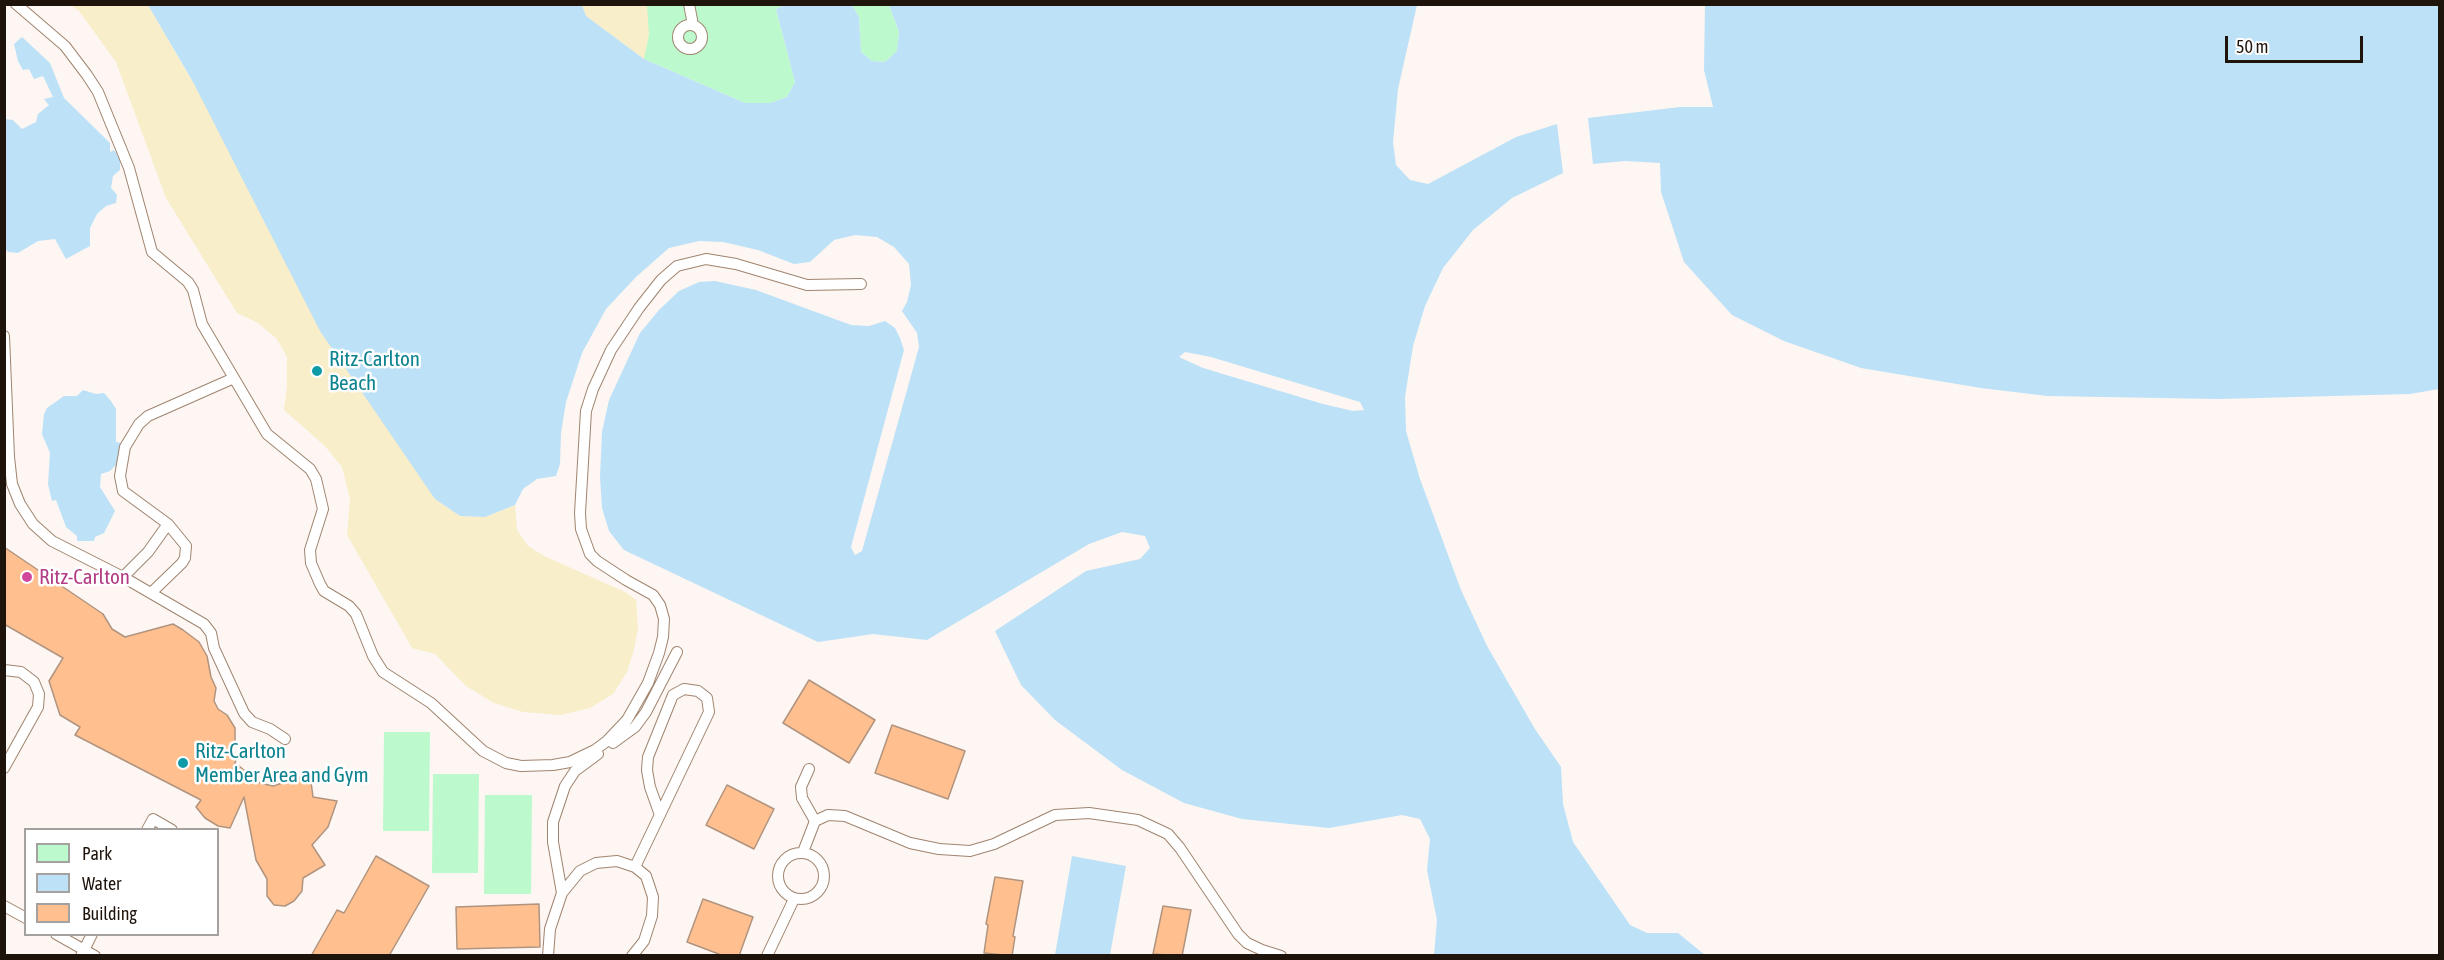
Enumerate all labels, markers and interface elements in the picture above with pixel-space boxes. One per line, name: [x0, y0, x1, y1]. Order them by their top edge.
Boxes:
scale bar: [2228, 24, 2366, 62]
text: 50 m: [2236, 36, 2268, 57]
place label: Ritz-Carlton Beach: [329, 346, 420, 396]
marker: Ritz-Carlton Beach: [310, 364, 324, 378]
place label: Ritz-Carlton: [39, 564, 130, 590]
marker: Ritz-Carlton: [20, 570, 34, 584]
place label: Ritz-Carlton Member Area and Gym: [195, 738, 369, 788]
marker: Ritz-Carlton Member Area and Gym: [176, 756, 190, 770]
legend: [24, 828, 219, 936]
text: Park: [82, 843, 112, 864]
text: Water: [82, 873, 121, 894]
text: Building: [82, 903, 137, 924]

